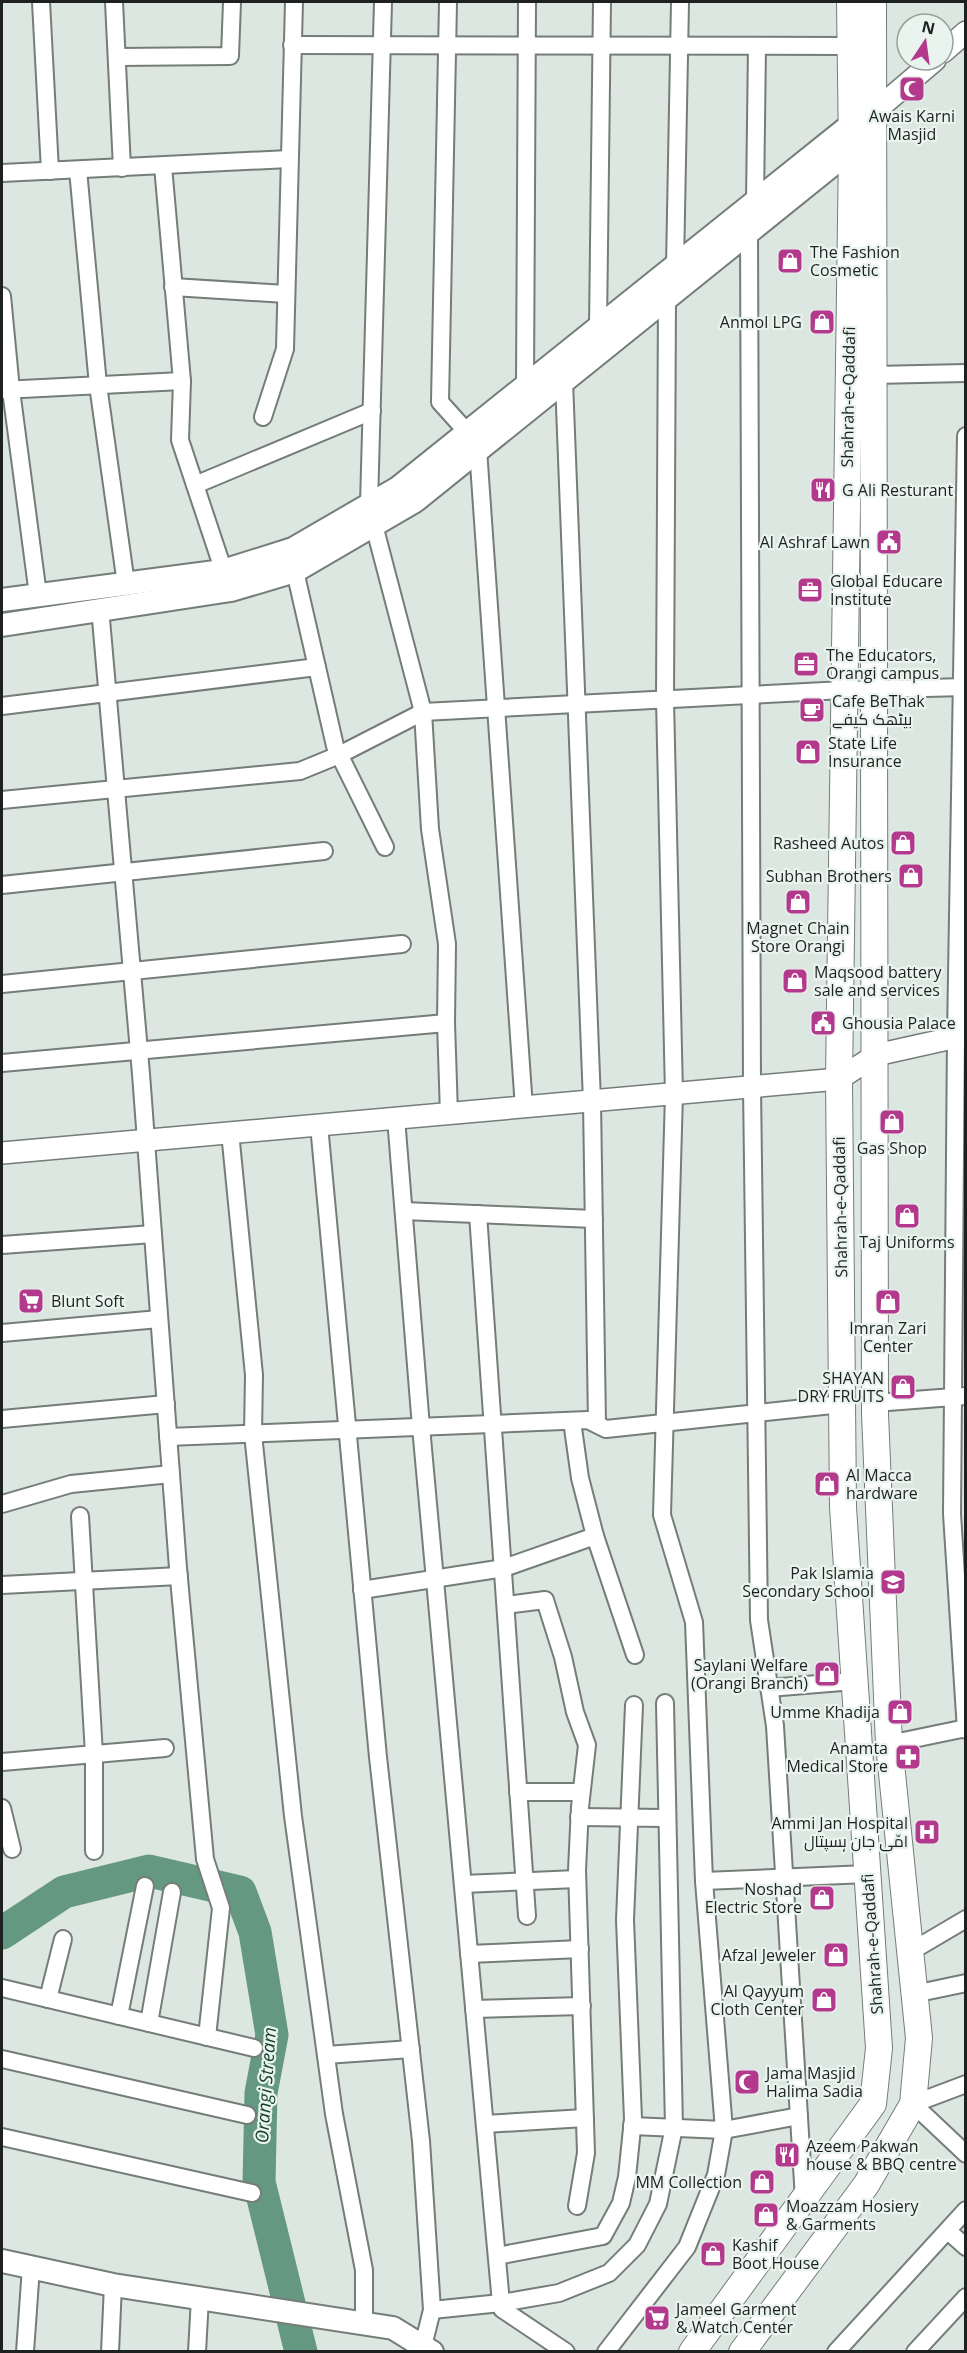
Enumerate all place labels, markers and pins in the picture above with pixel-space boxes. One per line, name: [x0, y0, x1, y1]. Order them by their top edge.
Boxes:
mosque icon: Awais Karni Masjid: [897, 74, 927, 104]
place label: Awais Karni Masjid: [869, 105, 955, 145]
place label: The Fashion Cosmetic: [810, 241, 900, 281]
shop icon: The Fashion Cosmetic: [775, 246, 805, 276]
shop icon: Anmol LPG: [807, 307, 837, 337]
place label: Anmol LPG: [720, 311, 802, 333]
restaurant icon: G Ali Resturant: [808, 475, 838, 505]
place label: G Ali Resturant: [842, 479, 953, 501]
public building icon: Al Ashraf Lawn: [874, 527, 904, 557]
place label: Al Ashraf Lawn: [760, 531, 870, 553]
place label: Global Educare Institute: [830, 570, 943, 610]
office icon: Global Educare Institute: [795, 575, 825, 605]
place label: The Educators, Orangi campus: [826, 644, 939, 684]
office icon: The Educators, Orangi campus: [791, 649, 821, 679]
place label: Cafe BeThak بیٹھک کیفے: [832, 690, 925, 730]
cafe icon: Cafe BeThak بیٹھک کیفے: [797, 695, 827, 725]
place label: State Life Insurance: [828, 732, 902, 772]
shop icon: State Life Insurance: [793, 737, 823, 767]
shop icon: Rasheed Autos: [888, 828, 918, 858]
place label: Rasheed Autos: [773, 832, 884, 854]
shop icon: Subhan Brothers: [896, 861, 926, 891]
place label: Subhan Brothers: [766, 865, 892, 887]
shop icon: Magnet Chain Store Orangi: [783, 887, 813, 917]
place label: Magnet Chain Store Orangi: [746, 917, 850, 957]
place label: Maqsood battery sale and services: [814, 961, 943, 1001]
shop icon: Maqsood battery sale and services: [780, 966, 810, 996]
public building icon: Ghousia Palace: [808, 1008, 838, 1038]
place label: Ghousia Palace: [842, 1012, 956, 1034]
shop icon: Gas Shop: [877, 1107, 907, 1137]
place label: Gas Shop: [857, 1137, 927, 1159]
shop icon: Taj Uniforms: [892, 1201, 922, 1231]
place label: Taj Uniforms: [859, 1231, 955, 1253]
supermarket icon: Blunt Soft: [16, 1286, 46, 1316]
shop icon: Imran Zari Center: [873, 1287, 903, 1317]
place label: Blunt Soft: [51, 1290, 125, 1312]
place label: Imran Zari Center: [849, 1317, 927, 1357]
place label: SHAYAN DRY FRUITS: [798, 1367, 884, 1407]
shop icon: SHAYAN DRY FRUITS: [888, 1372, 918, 1402]
place label: Al Macca hardware: [846, 1464, 918, 1504]
shop icon: Al Macca hardware: [812, 1469, 842, 1499]
place label: Pak Islamia Secondary School: [742, 1562, 874, 1602]
school or university icon: Pak Islamia Secondary School: [878, 1567, 908, 1597]
place label: Saylani Welfare (Orangi Branch): [691, 1654, 808, 1694]
shop icon: Saylani Welfare (Orangi Branch): [812, 1659, 842, 1689]
shop icon: Umme Khadija: [885, 1697, 915, 1727]
place label: Umme Khadija: [770, 1701, 880, 1723]
place label: Anamta Medical Store: [786, 1737, 888, 1777]
pharmacy icon: Anamta Medical Store: [893, 1742, 923, 1772]
place label: Ammi Jan Hospital امّی جان ہسپتال: [771, 1812, 908, 1852]
hospital icon: Ammi Jan Hospital امّی جان ہسپتال: [912, 1817, 942, 1847]
place label: Noshad Electric Store: [705, 1878, 802, 1918]
shop icon: Noshad Electric Store: [807, 1883, 837, 1913]
shop icon: Afzal Jeweler: [821, 1940, 851, 1970]
place label: Afzal Jeweler: [722, 1944, 816, 1966]
place label: Al Qayyum Cloth Center: [710, 1980, 804, 2020]
shop icon: Al Qayyum Cloth Center: [809, 1985, 839, 2015]
place label: Jama Masjid Halima Sadia: [764, 2062, 863, 2102]
mosque icon: Jama Masjid Halima Sadia: [732, 2067, 762, 2097]
place label: Azeem Pakwan house & BBQ centre: [806, 2135, 957, 2175]
restaurant icon: Azeem Pakwan house & BBQ centre: [772, 2140, 802, 2170]
shop icon: MM Collection: [747, 2167, 777, 2197]
place label: MM Collection: [635, 2171, 742, 2193]
place label: Moazzam Hosiery & Garments: [786, 2195, 919, 2235]
shop icon: Moazzam Hosiery & Garments: [751, 2200, 781, 2230]
place label: Kashif Boot House: [732, 2234, 819, 2274]
shop icon: Kashif Boot House: [698, 2239, 728, 2269]
place label: Jameel Garment & Watch Center: [674, 2298, 797, 2338]
supermarket icon: Jameel Garment & Watch Center: [642, 2303, 672, 2333]

